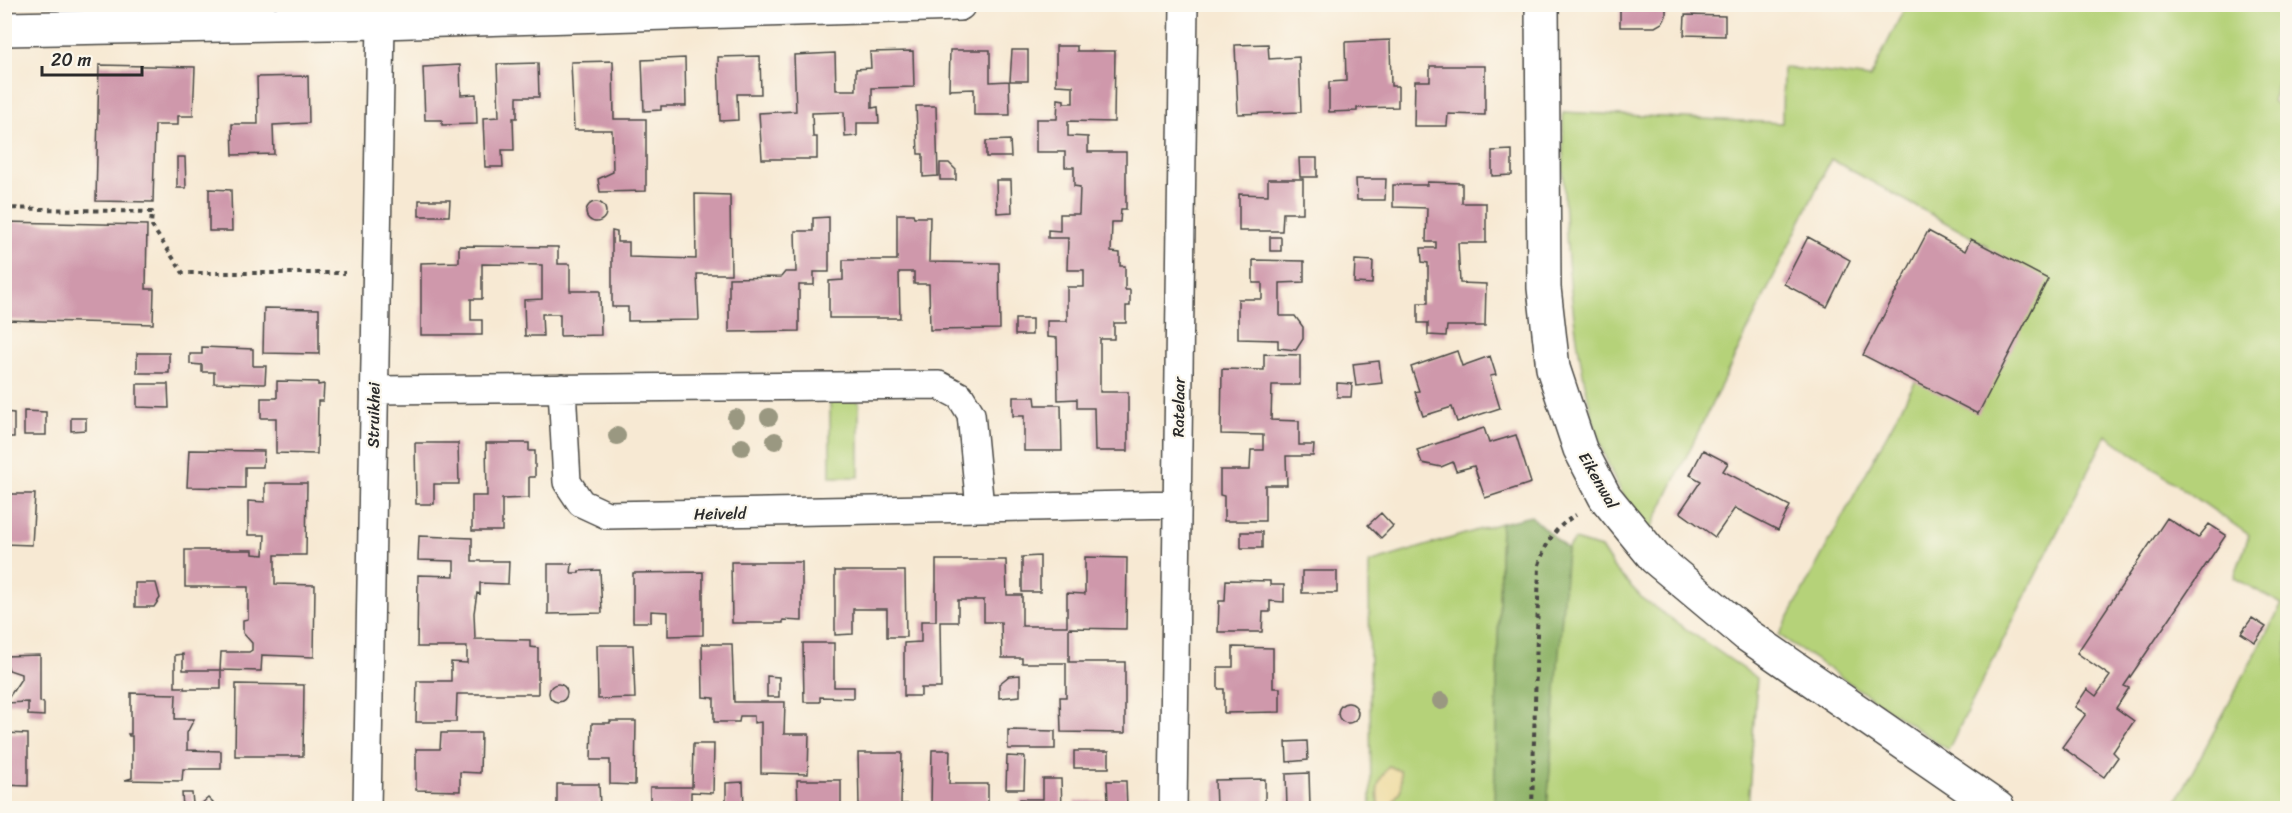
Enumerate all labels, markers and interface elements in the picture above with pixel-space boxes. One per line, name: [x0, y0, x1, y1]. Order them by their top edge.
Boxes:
scale bar: [42, 39, 142, 77]
text: 20 m: [51, 44, 91, 76]
street label: Ratelaar: [1163, 375, 1194, 437]
street label: Struikhei: [358, 381, 389, 448]
street label: Eikenwal: [1570, 446, 1627, 515]
street label: Heiveld: [694, 499, 748, 528]

